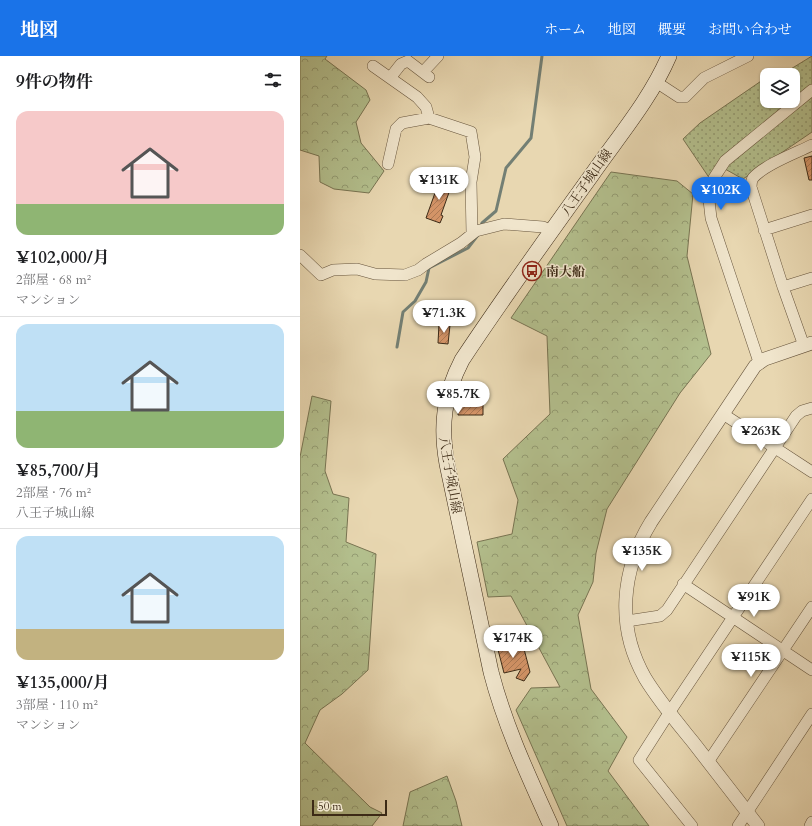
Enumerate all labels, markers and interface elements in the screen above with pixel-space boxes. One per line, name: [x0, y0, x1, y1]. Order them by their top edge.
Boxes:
text: 地図: [20, 17, 58, 43]
text: ホーム: [544, 20, 586, 39]
text: 地図: [608, 20, 636, 39]
text: 概要: [658, 20, 686, 39]
text: お問い合わせ: [708, 20, 792, 39]
map controls: [760, 68, 800, 108]
button: layers: [760, 68, 800, 108]
icon: filters: [262, 69, 284, 91]
text: 9件の物件: [16, 70, 93, 93]
icon: home: [114, 137, 186, 209]
street label: 八王子城山線: [557, 145, 617, 220]
pin: ¥131K: [411, 167, 467, 201]
text: ¥131K: [419, 171, 459, 189]
pin: ¥102K: [693, 177, 749, 211]
text: ¥102K: [701, 181, 741, 199]
text: ¥102,000/月: [16, 246, 110, 269]
bus stop icon: 南大船: [521, 260, 543, 282]
place label: 南大船: [546, 263, 585, 281]
text: 2部屋 · 68 m²: [16, 271, 91, 289]
text: マンション: [16, 291, 80, 309]
pin: ¥71.3K: [411, 300, 477, 334]
text: ¥71.3K: [422, 304, 466, 322]
icon: home: [114, 350, 186, 422]
pin: ¥85.7K: [425, 381, 491, 415]
text: ¥85.7K: [436, 385, 480, 403]
pin: ¥263K: [733, 418, 789, 452]
text: ¥263K: [741, 422, 781, 440]
street label: 八王子城山線: [434, 435, 466, 515]
text: ¥85,700/月: [16, 459, 101, 482]
text: 2部屋 · 76 m²: [16, 484, 91, 502]
text: 八王子城山線: [16, 504, 94, 522]
pin: ¥135K: [614, 538, 670, 572]
text: ¥135K: [622, 542, 662, 560]
icon: home: [114, 562, 186, 634]
pin: ¥91K: [730, 584, 778, 618]
text: ¥91K: [737, 588, 771, 606]
pin: ¥174K: [485, 625, 541, 659]
text: ¥174K: [493, 629, 533, 647]
pin: ¥115K: [723, 644, 779, 678]
text: ¥115K: [731, 648, 771, 666]
text: ¥135,000/月: [16, 671, 110, 694]
text: 3部屋 · 110 m²: [16, 696, 98, 714]
text: マンション: [16, 716, 80, 734]
scale bar: [312, 798, 387, 817]
text: 50 m: [318, 799, 342, 814]

